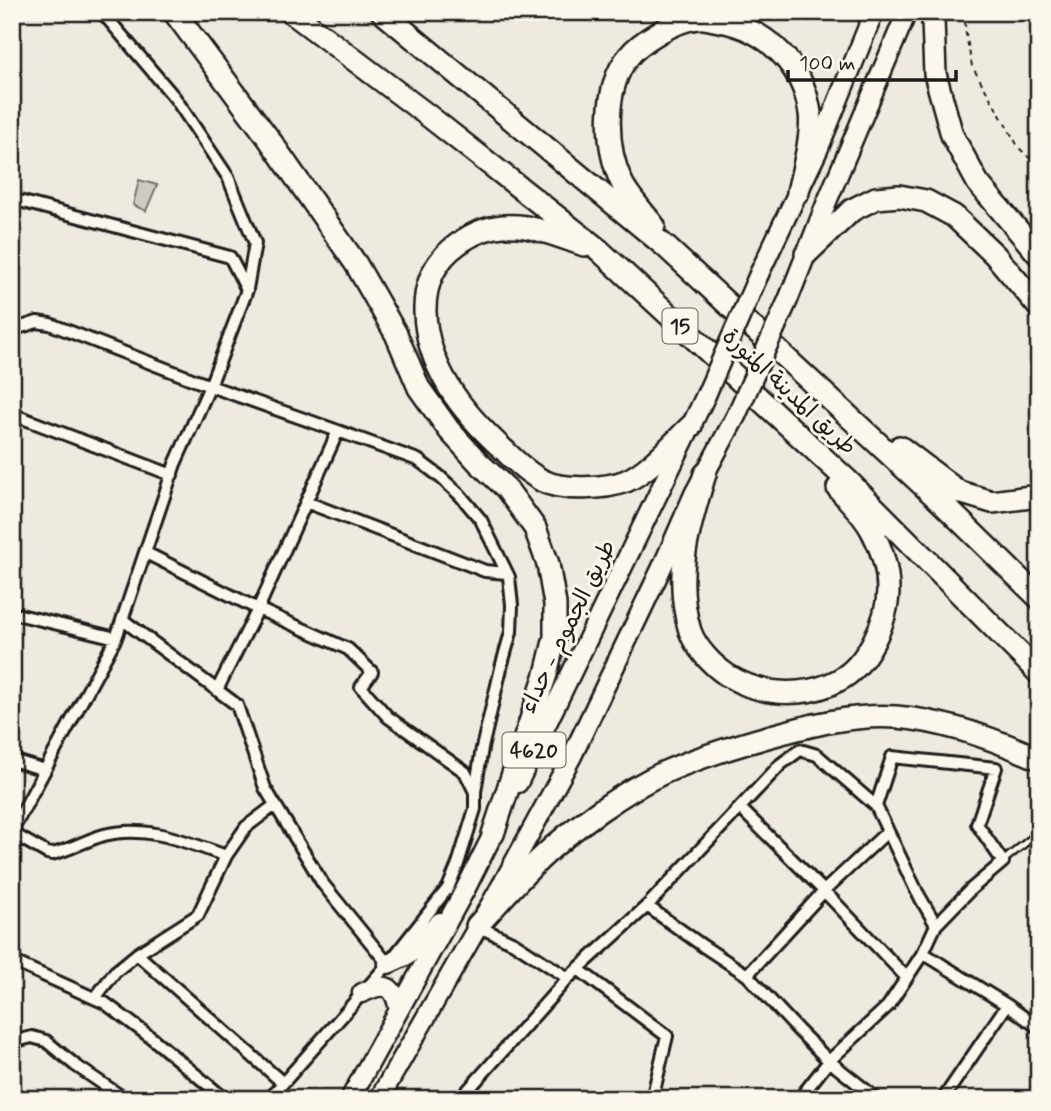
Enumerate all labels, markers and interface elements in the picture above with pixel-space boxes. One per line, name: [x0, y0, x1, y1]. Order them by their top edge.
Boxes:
scale bar: [788, 38, 956, 82]
text: 100 m: [799, 50, 855, 78]
road number: 15: [662, 308, 698, 344]
street label: طريق المدينة المنورة: [715, 322, 862, 463]
street label: طريق الجموم - حداء: [514, 535, 624, 718]
road number: 4620: [503, 732, 566, 768]

